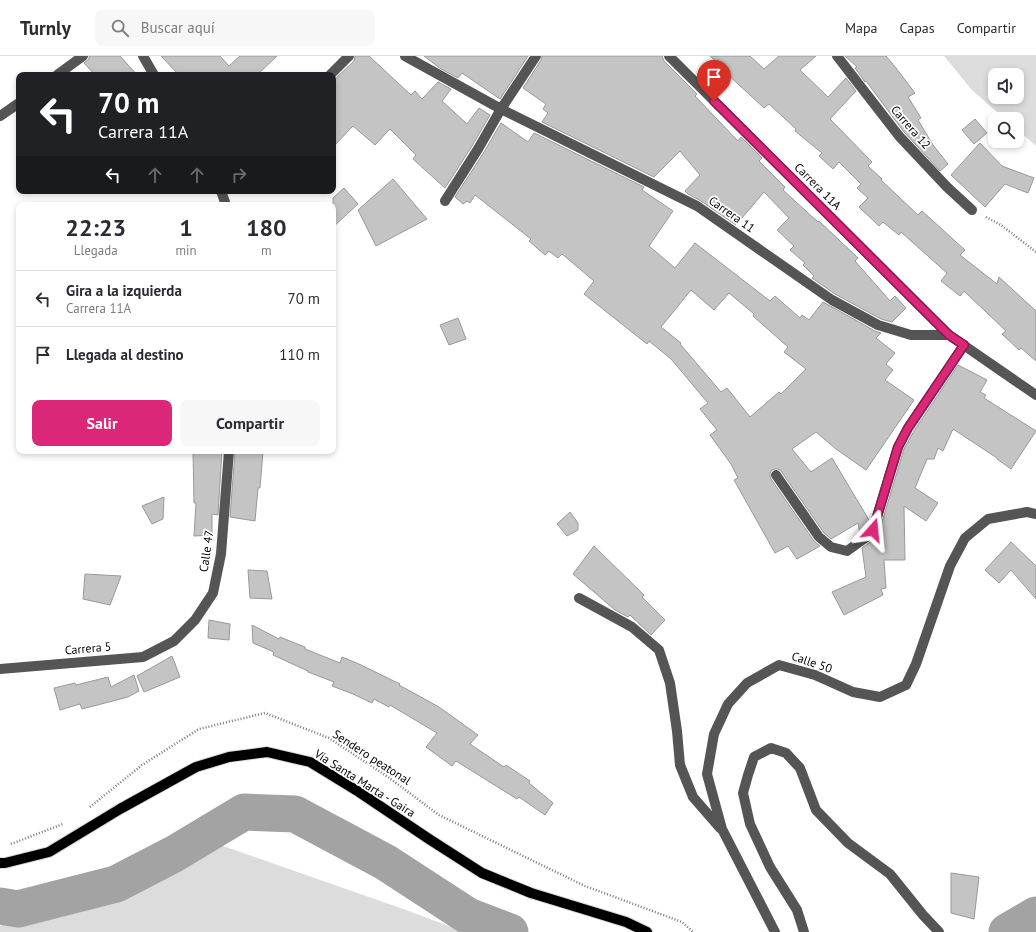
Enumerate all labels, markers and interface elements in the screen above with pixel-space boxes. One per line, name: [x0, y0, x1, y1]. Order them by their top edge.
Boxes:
search box: [95, 10, 375, 46]
text: Turnly: [20, 16, 71, 40]
icon: search: [109, 17, 131, 39]
text: Buscar aquí: [141, 18, 215, 37]
text: Mapa: [845, 19, 878, 37]
text: Capas: [900, 19, 935, 37]
text: Compartir: [957, 19, 1016, 37]
pin: [697, 60, 731, 101]
icon: arrive: [703, 66, 725, 88]
map controls: [988, 68, 1024, 148]
button: sound: [988, 68, 1024, 104]
text: 70 m: [98, 84, 159, 121]
icon: left: [32, 88, 84, 140]
street label: Carrera 12: [888, 102, 934, 152]
button: search: [988, 112, 1024, 148]
text: Carrera 11A: [98, 120, 188, 143]
street label: Carrera 11A: [791, 159, 845, 213]
icon: left: [102, 164, 124, 186]
icon: ahead: [144, 164, 166, 186]
icon: ahead: [186, 164, 208, 186]
icon: right: [228, 164, 250, 186]
street label: Carrera 11: [706, 193, 758, 235]
text: 22:23: [65, 212, 126, 243]
text: 1: [179, 212, 193, 243]
text: 180: [246, 212, 287, 243]
text: Llegada: [74, 242, 118, 259]
text: min: [175, 242, 197, 259]
text: m: [261, 242, 272, 259]
text: Gira a la izquierda: [66, 281, 182, 300]
icon: left: [32, 288, 54, 310]
text: 70 m: [287, 289, 320, 308]
text: Carrera 11A: [66, 300, 131, 317]
icon: arrive: [32, 344, 54, 366]
text: Llegada al destino: [66, 345, 184, 364]
text: 110 m: [279, 345, 320, 364]
button: Salir: [32, 400, 172, 446]
button: Compartir: [180, 400, 320, 446]
position arrow: [852, 509, 894, 551]
street label: Calle 47: [196, 529, 216, 573]
street label: Carrera 5: [64, 638, 112, 658]
street label: Calle 50: [790, 648, 835, 676]
street label: Sendero peatonal: [330, 726, 414, 788]
street label: Vía Santa Marta - Gaira: [311, 745, 418, 820]

